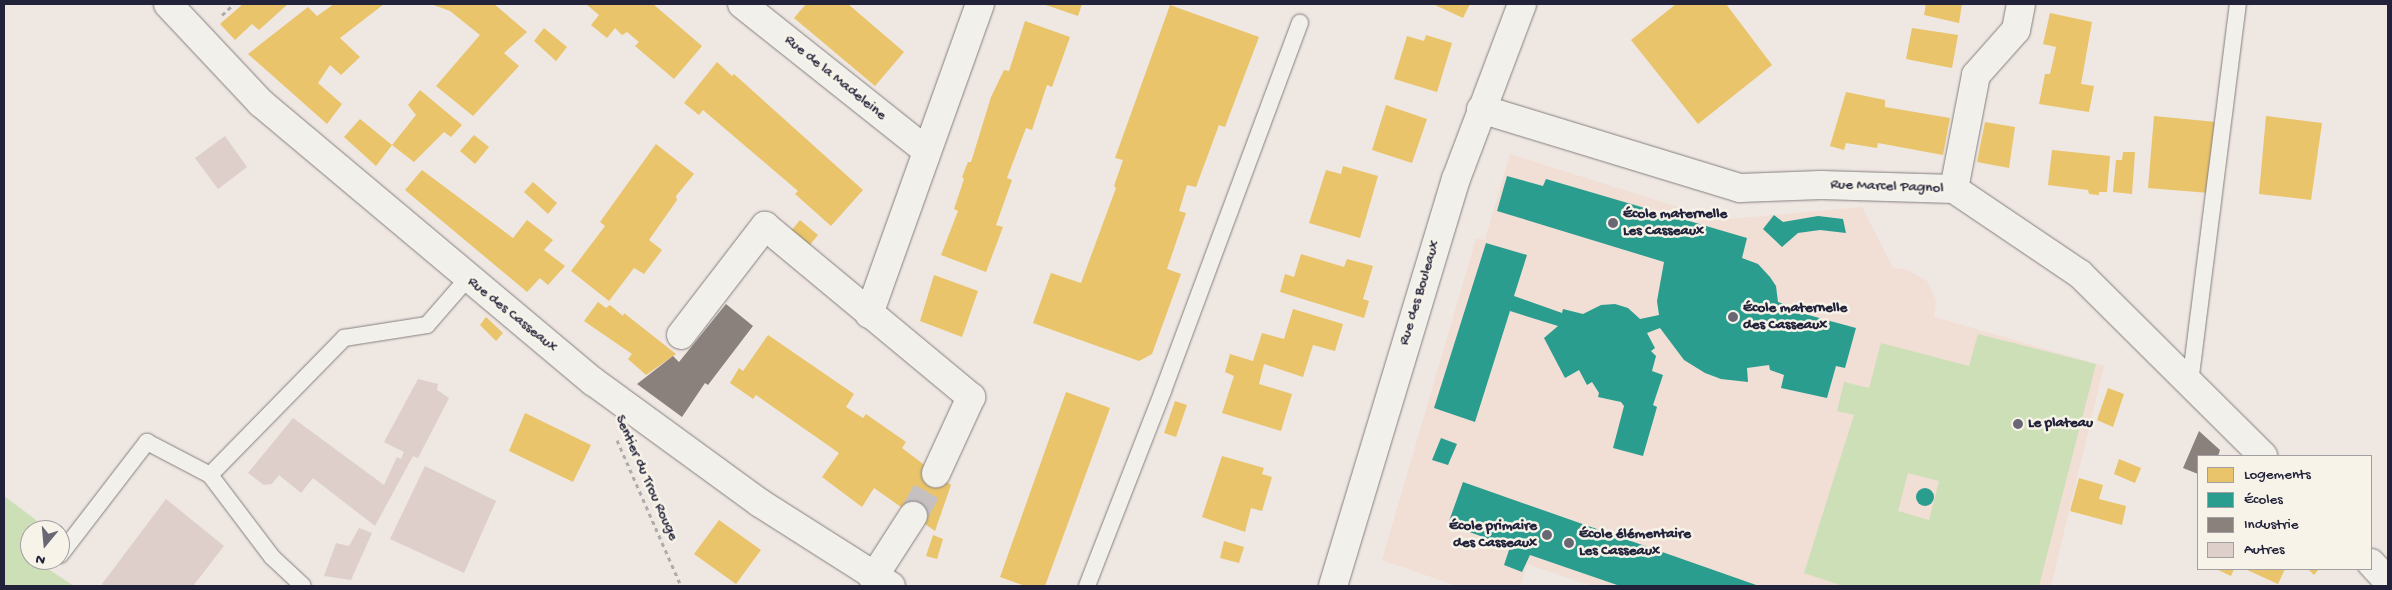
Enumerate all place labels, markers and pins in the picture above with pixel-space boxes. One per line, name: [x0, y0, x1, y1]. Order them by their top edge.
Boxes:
place label: École maternelle Les Casseaux: [1623, 205, 1727, 240]
marker: École maternelle Les Casseaux: [1607, 217, 1619, 229]
place label: École maternelle des Casseaux: [1743, 299, 1847, 334]
marker: École maternelle des Casseaux: [1727, 311, 1739, 323]
place label: Le plateau: [2028, 415, 2093, 433]
marker: Le plateau: [2012, 418, 2024, 430]
place label: École primaire des Casseaux: [1449, 517, 1537, 552]
place label: École élémentaire Les Casseaux: [1579, 525, 1691, 560]
marker: École primaire des Casseaux: [1541, 529, 1553, 541]
marker: École élémentaire Les Casseaux: [1563, 537, 1575, 549]

